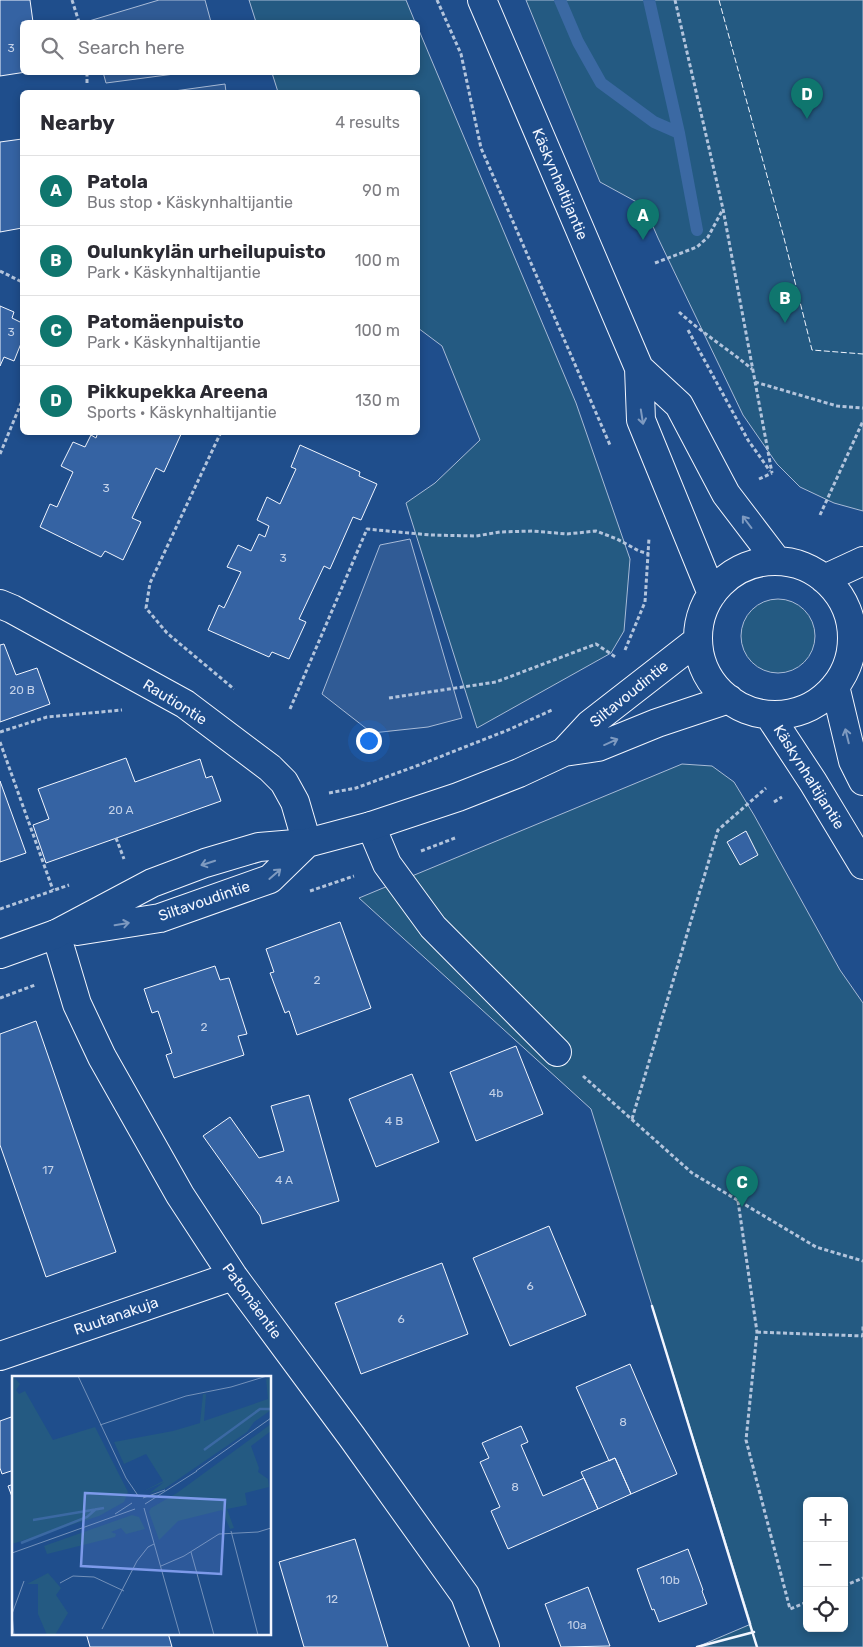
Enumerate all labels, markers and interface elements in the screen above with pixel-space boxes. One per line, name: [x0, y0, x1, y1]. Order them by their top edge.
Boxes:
search box: [20, 20, 420, 75]
icon: search: [38, 34, 66, 62]
text: Search here: [78, 36, 185, 59]
house number: 3: [7, 41, 15, 55]
pin: D: [791, 78, 823, 119]
text: Nearby: [40, 110, 115, 135]
text: 4 results: [335, 113, 400, 132]
street label: Käskynhaltijantie: [528, 125, 592, 243]
text: Patola: [87, 170, 148, 193]
text: A: [50, 181, 62, 200]
text: 90 m: [362, 181, 400, 200]
text: Bus stop · Käskynhaltijantie: [87, 193, 293, 212]
pin: A: [627, 199, 659, 240]
text: Oulunkylän urheilupuisto: [87, 240, 326, 263]
text: B: [50, 251, 62, 270]
text: 100 m: [355, 251, 400, 270]
text: Park · Käskynhaltijantie: [87, 263, 261, 282]
pin: B: [769, 282, 801, 323]
text: Patomäenpuisto: [87, 310, 244, 333]
text: C: [50, 321, 62, 340]
text: 100 m: [355, 321, 400, 340]
house number: 3: [7, 325, 15, 339]
text: Park · Käskynhaltijantie: [87, 333, 261, 352]
text: Pikkupekka Areena: [87, 380, 268, 403]
text: D: [50, 391, 62, 410]
text: 130 m: [355, 391, 400, 410]
text: Sports · Käskynhaltijantie: [87, 403, 277, 422]
one-way arrow: [637, 408, 647, 424]
house number: 3: [102, 481, 110, 495]
one-way arrow: [742, 516, 753, 529]
house number: 3: [279, 551, 287, 565]
street label: Siltavoudintie: [586, 657, 672, 731]
street label: Rautiontie: [140, 675, 210, 729]
house number: 20 B: [9, 683, 35, 697]
street label: Käskynhaltijantie: [770, 722, 848, 832]
your location: [356, 728, 382, 754]
one-way arrow: [842, 728, 851, 744]
one-way arrow: [603, 736, 618, 746]
house number: 20 A: [108, 803, 134, 817]
one-way arrow: [201, 858, 217, 868]
one-way arrow: [268, 868, 281, 879]
street label: Siltavoudintie: [156, 877, 252, 925]
one-way arrow: [113, 919, 129, 929]
house number: 2: [313, 973, 321, 987]
house number: 2: [200, 1020, 208, 1034]
house number: 4b: [489, 1086, 503, 1100]
house number: 4 B: [385, 1114, 403, 1128]
house number: 17: [42, 1163, 54, 1177]
pin: C: [726, 1166, 758, 1207]
house number: 4 A: [275, 1173, 293, 1187]
street label: Patomäentie: [219, 1260, 285, 1342]
house number: 6: [526, 1279, 534, 1293]
street label: Ruutanakuja: [71, 1293, 161, 1339]
house number: 6: [397, 1312, 405, 1326]
inset map: [12, 1376, 271, 1634]
house number: 8: [619, 1415, 627, 1429]
house number: 8: [511, 1480, 519, 1494]
map controls: [803, 1497, 848, 1632]
button: +: [803, 1497, 848, 1542]
button: −: [803, 1542, 848, 1587]
house number: 10b: [660, 1573, 680, 1587]
button: locate: [803, 1587, 848, 1632]
house number: 12: [326, 1592, 338, 1606]
house number: 10a: [567, 1618, 587, 1632]

